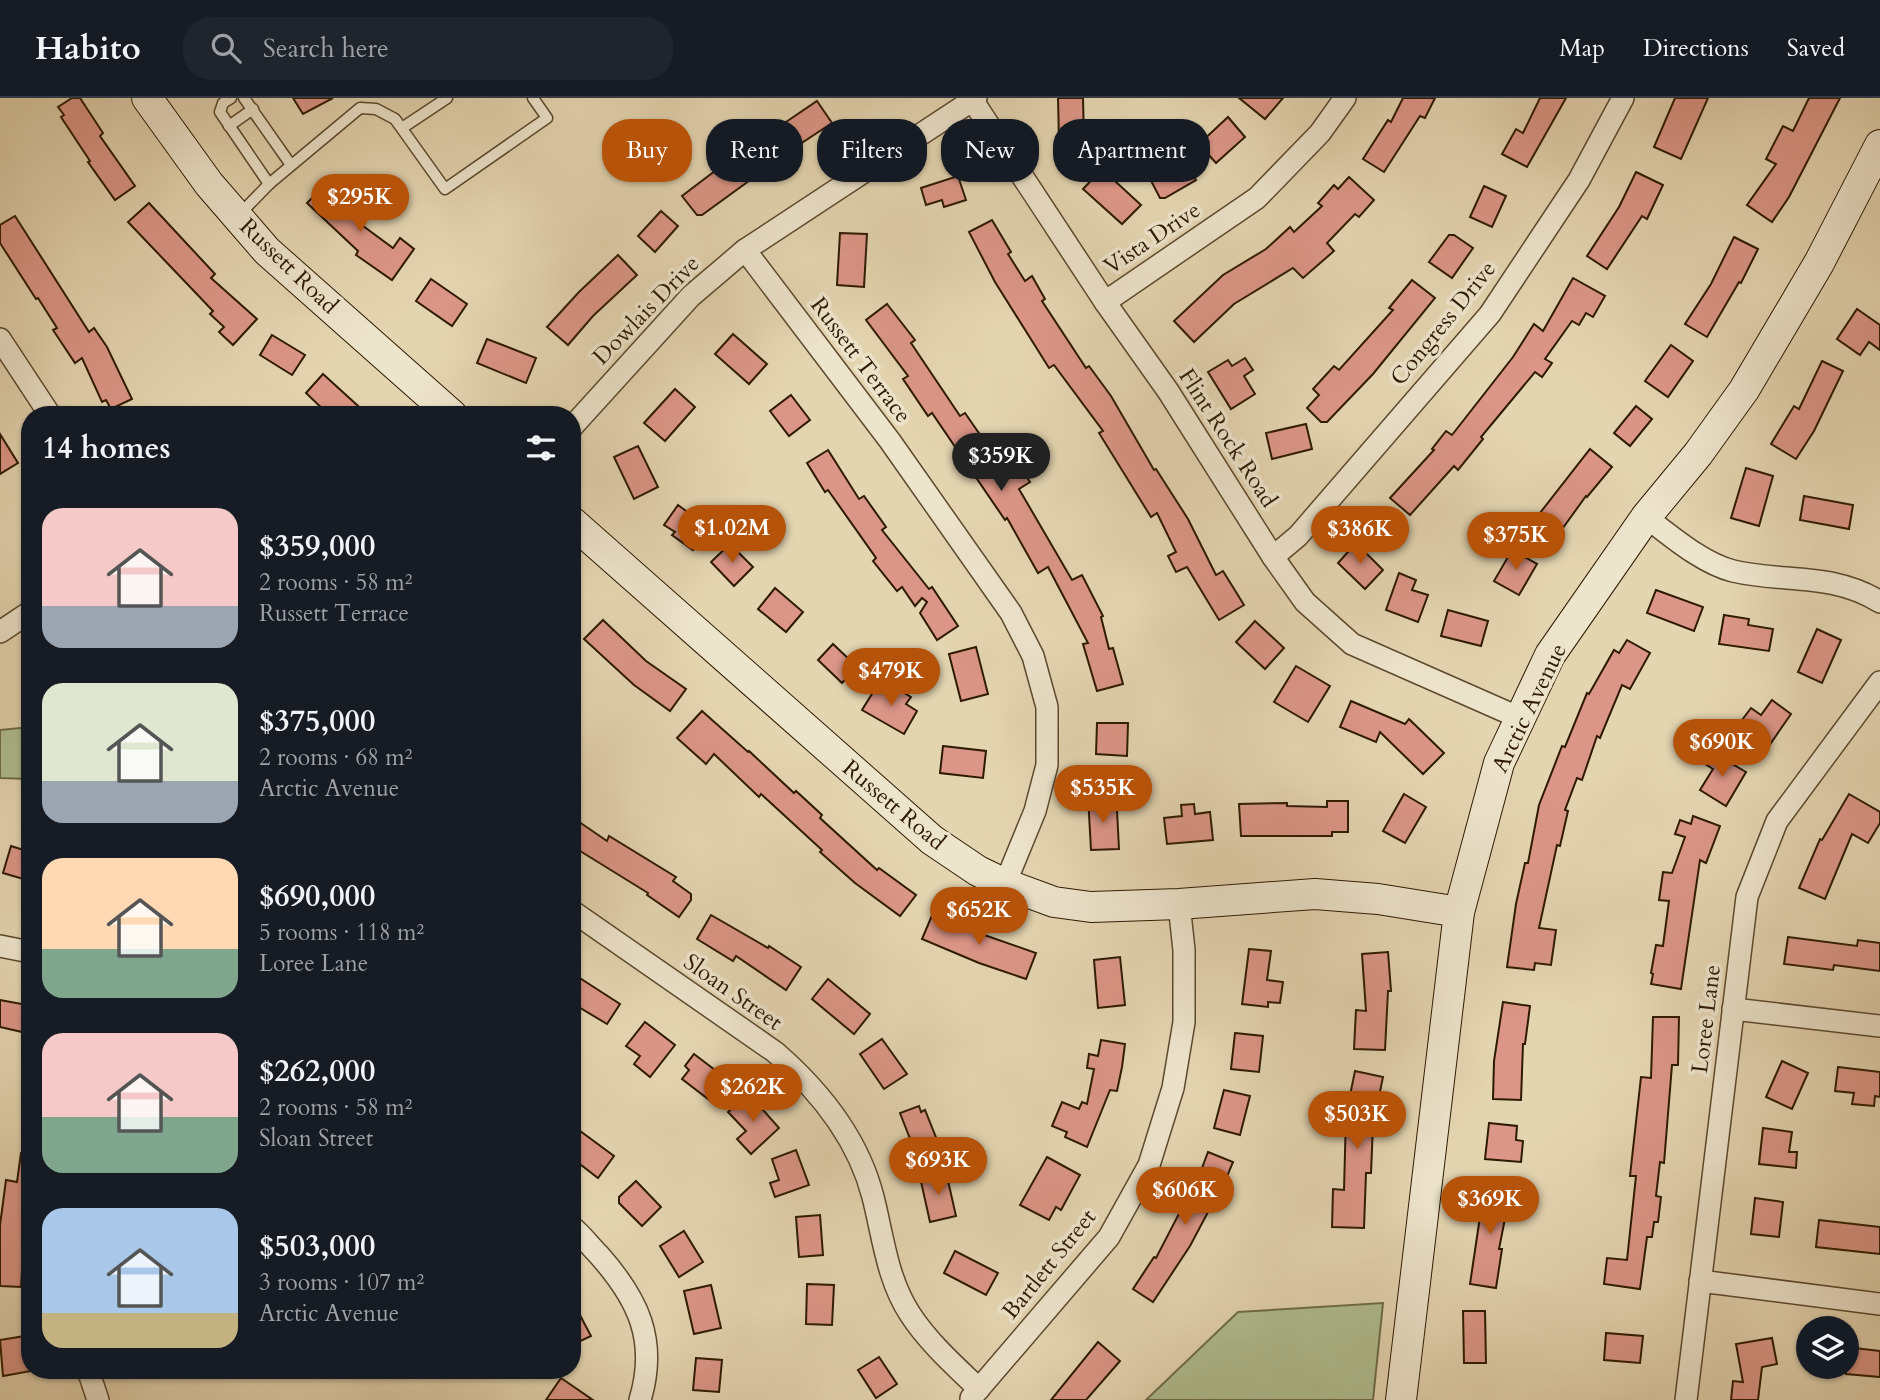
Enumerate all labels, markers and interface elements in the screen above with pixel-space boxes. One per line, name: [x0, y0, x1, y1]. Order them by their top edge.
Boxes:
search box: [183, 17, 673, 80]
text: Habito: [35, 26, 141, 71]
icon: search: [207, 29, 245, 67]
text: Search here: [263, 31, 389, 66]
text: Map: [1559, 32, 1605, 65]
text: Directions: [1643, 32, 1749, 65]
text: Saved: [1787, 32, 1845, 65]
chip: Buy: [602, 119, 692, 182]
chip: Rent: [706, 119, 803, 182]
chip: Filters: [817, 119, 927, 182]
chip: New: [941, 119, 1039, 182]
chip: Apartment: [1053, 119, 1210, 182]
pin: $295K: [311, 174, 409, 234]
text: $295K: [327, 181, 393, 212]
street label: Vista Drive: [1098, 194, 1206, 282]
street label: Russett Road: [233, 211, 346, 321]
street label: Dowlais Drive: [586, 248, 706, 372]
street label: Congress Drive: [1383, 254, 1503, 392]
street label: Russett Terrace: [803, 291, 919, 429]
street label: Flint Rock Road: [1171, 363, 1285, 514]
text: 14 homes: [42, 428, 171, 469]
icon: filters: [522, 429, 560, 467]
pin: $359K: [952, 434, 1050, 493]
text: $359K: [968, 440, 1034, 471]
pin: $1.02M: [675, 505, 789, 565]
pin: $386K: [1311, 506, 1409, 566]
text: $1.02M: [694, 512, 770, 543]
pin: $375K: [1467, 512, 1565, 572]
text: $386K: [1327, 513, 1393, 544]
text: $375K: [1483, 519, 1549, 550]
text: $359,000: [259, 526, 375, 567]
icon: home: [98, 536, 182, 620]
text: 2 rooms · 58 m²: [259, 567, 412, 598]
text: Russett Terrace: [259, 598, 409, 629]
street label: Arctic Avenue: [1484, 638, 1574, 778]
pin: $479K: [842, 648, 940, 708]
text: $479K: [858, 655, 924, 686]
text: $375,000: [259, 701, 375, 742]
icon: home: [98, 711, 182, 795]
pin: $690K: [1673, 720, 1771, 779]
text: $690K: [1689, 726, 1755, 757]
text: 2 rooms · 68 m²: [259, 742, 412, 773]
street label: Russett Road: [836, 753, 953, 858]
pin: $535K: [1054, 766, 1152, 825]
text: $535K: [1070, 772, 1136, 803]
text: Arctic Avenue: [259, 773, 399, 804]
text: $690,000: [259, 876, 375, 917]
icon: home: [98, 886, 182, 970]
pin: $652K: [930, 888, 1028, 947]
text: $652K: [946, 894, 1012, 925]
text: 5 rooms · 118 m²: [259, 917, 424, 948]
street label: Sloan Street: [677, 947, 789, 1037]
text: Loree Lane: [259, 948, 368, 979]
street label: Loree Lane: [1684, 963, 1728, 1075]
text: $262,000: [259, 1051, 375, 1092]
icon: home: [98, 1061, 182, 1145]
pin: $262K: [704, 1065, 802, 1124]
text: $262K: [720, 1071, 786, 1102]
pin: $503K: [1308, 1091, 1406, 1151]
text: 2 rooms · 58 m²: [259, 1092, 412, 1123]
text: $503K: [1324, 1098, 1390, 1129]
text: Sloan Street: [259, 1123, 373, 1154]
pin: $693K: [889, 1138, 987, 1197]
text: $693K: [905, 1144, 971, 1175]
pin: $606K: [1136, 1168, 1234, 1227]
text: $606K: [1152, 1174, 1218, 1205]
pin: $369K: [1441, 1176, 1539, 1236]
text: $369K: [1457, 1183, 1523, 1214]
street label: Bartlett Street: [995, 1202, 1103, 1326]
text: $503,000: [259, 1226, 375, 1267]
icon: home: [98, 1236, 182, 1320]
text: 3 rooms · 107 m²: [259, 1267, 424, 1298]
text: Arctic Avenue: [259, 1298, 399, 1329]
map controls: [1796, 1316, 1859, 1379]
button: layers: [1796, 1316, 1859, 1379]

